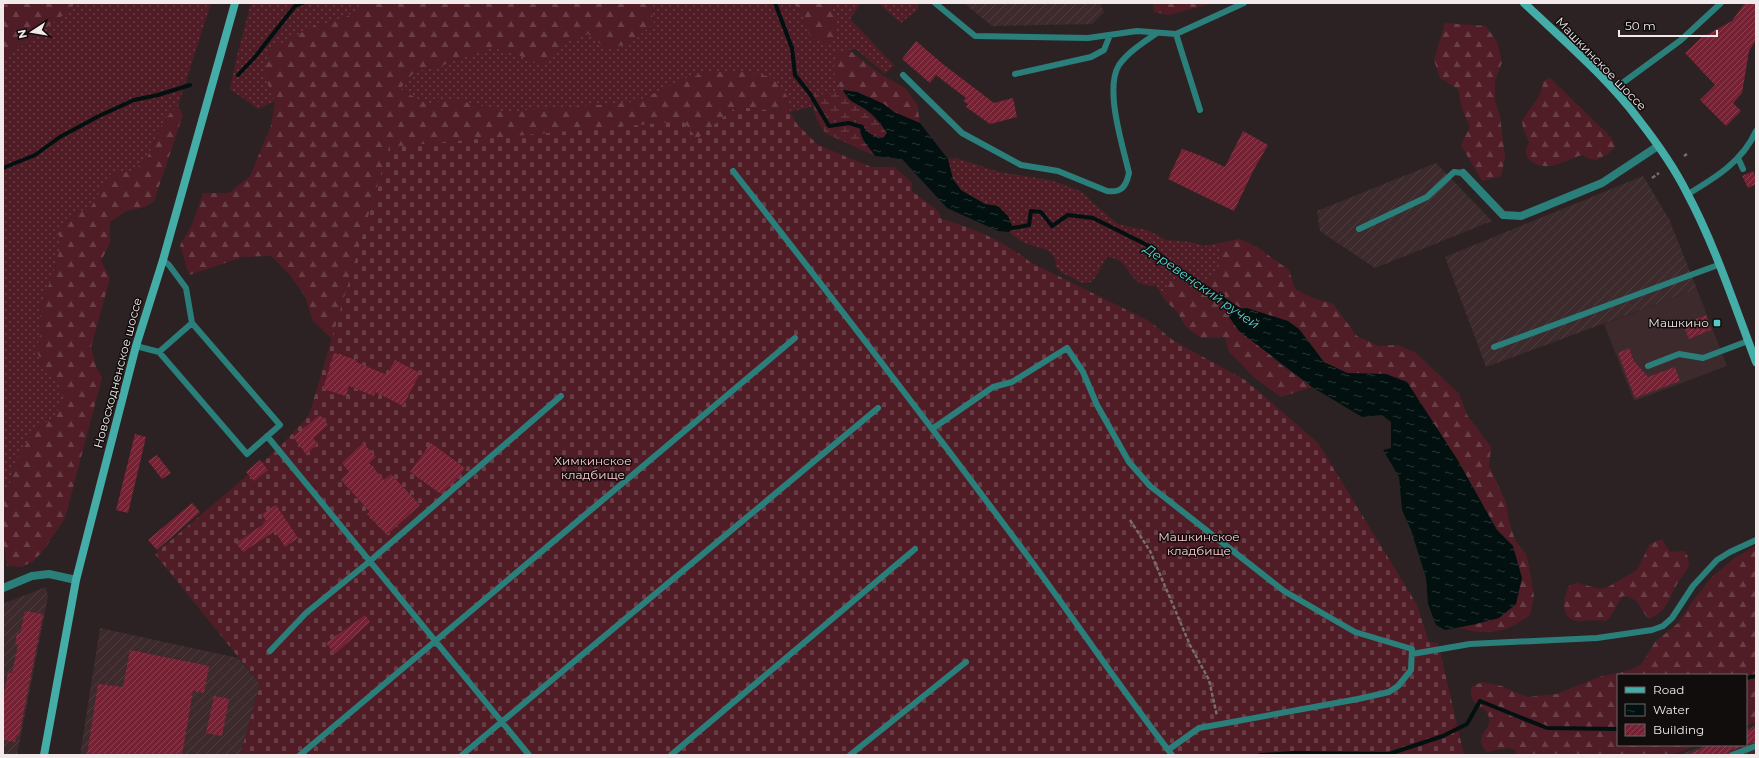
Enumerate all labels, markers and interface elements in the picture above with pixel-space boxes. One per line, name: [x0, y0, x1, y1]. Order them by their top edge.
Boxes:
north arrow: [12, 12, 52, 52]
scale bar: [1619, 12, 1717, 38]
street label: Машкинское шоссе: [1553, 14, 1650, 114]
text: 50 m: [1625, 18, 1656, 33]
text: N: [14, 28, 30, 40]
water label: Деревенский ручей: [1140, 240, 1263, 332]
street label: Новосходненское шоссе: [90, 296, 145, 450]
place label: Машкино: [1648, 315, 1709, 330]
marker: Машкино: [1712, 318, 1722, 328]
park label: Химкинское кладбище: [554, 453, 632, 482]
park label: Машкинское кладбище: [1158, 529, 1240, 558]
legend: [1617, 674, 1747, 746]
text: Road: [1653, 682, 1684, 697]
text: Water: [1653, 702, 1690, 717]
text: Building: [1653, 722, 1704, 737]

